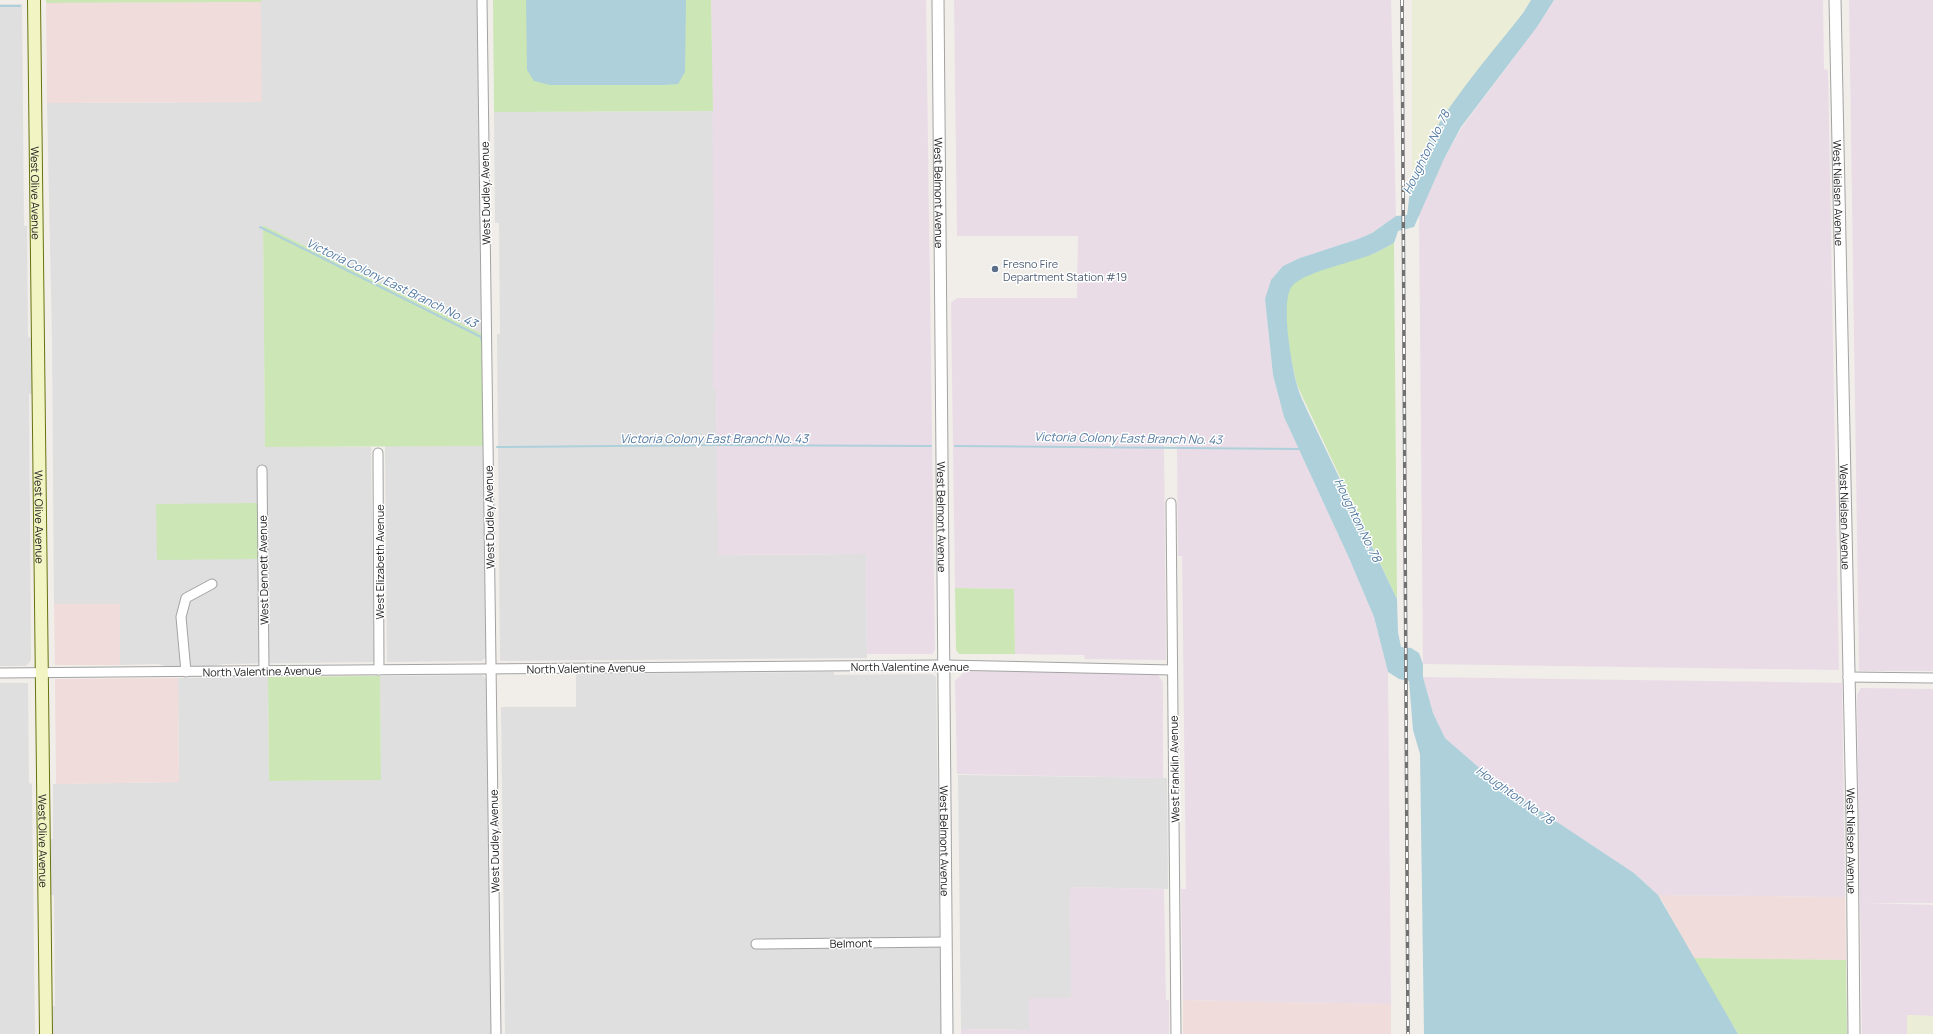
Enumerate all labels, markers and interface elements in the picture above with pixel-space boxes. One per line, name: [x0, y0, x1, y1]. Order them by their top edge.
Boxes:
water label: Houghton No. 78: [1398, 106, 1454, 197]
street label: West Belmont Avenue: [932, 137, 948, 249]
street label: West Nielsen Avenue: [1830, 140, 1848, 247]
street label: West Dudley Avenue: [477, 141, 493, 245]
street label: West Olive Avenue: [28, 146, 44, 240]
water label: Victoria Colony East Branch No. 43: [304, 234, 481, 332]
place label: Fresno Fire Department Station #19: [1003, 256, 1127, 284]
marker: Fresno Fire Department Station #19: [990, 264, 1000, 274]
water label: Victoria Colony East Branch No. 43: [1034, 428, 1224, 448]
water label: Victoria Colony East Branch No. 43: [620, 430, 809, 447]
street label: West Belmont Avenue: [935, 461, 950, 573]
street label: West Nielsen Avenue: [1837, 464, 1854, 571]
street label: West Dudley Avenue: [481, 465, 497, 569]
street label: West Olive Avenue: [32, 470, 48, 564]
water label: Houghton No. 78: [1330, 475, 1386, 566]
street label: West Elizabeth Avenue: [372, 504, 387, 620]
street label: West Dennett Avenue: [255, 515, 271, 625]
street label: North Valentine Avenue: [527, 659, 646, 677]
street label: North Valentine Avenue: [851, 659, 970, 674]
street label: North Valentine Avenue: [203, 662, 322, 680]
street label: West Franklin Avenue: [1166, 715, 1182, 823]
water label: Houghton No. 78: [1473, 762, 1558, 829]
street label: West Belmont Avenue: [937, 785, 953, 897]
street label: West Nielsen Avenue: [1844, 788, 1860, 894]
street label: West Dudley Avenue: [486, 789, 502, 893]
street label: West Olive Avenue: [36, 794, 52, 888]
street label: Belmont: [830, 935, 872, 951]

